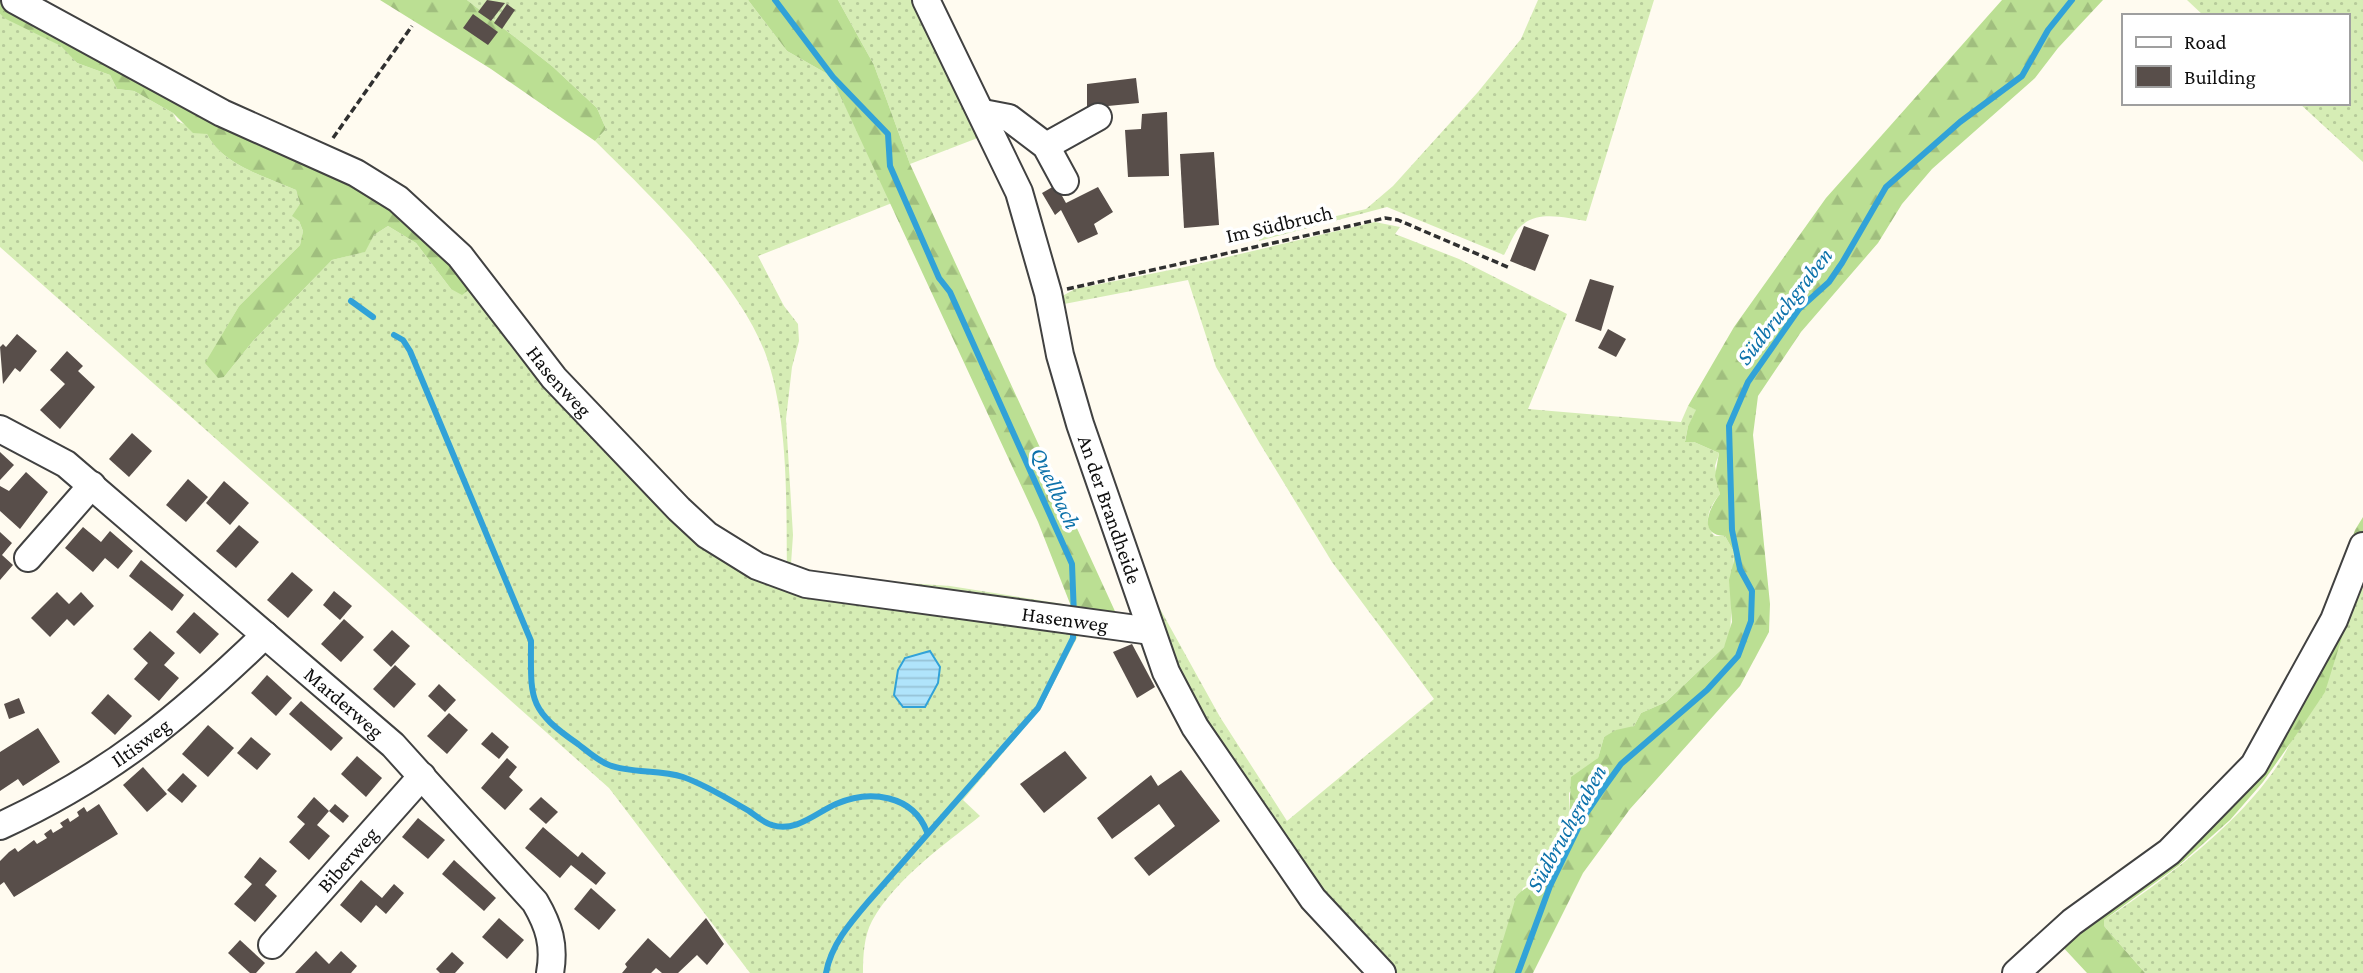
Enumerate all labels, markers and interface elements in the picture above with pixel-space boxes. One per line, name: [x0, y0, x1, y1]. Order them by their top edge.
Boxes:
legend: [2122, 14, 2349, 105]
text: Road: [2184, 30, 2227, 54]
text: Building: [2184, 65, 2256, 89]
street label: Im Südbruch: [1223, 200, 1335, 248]
water label: Südbruchgraben: [1730, 242, 1838, 370]
street label: Hasenweg: [521, 341, 597, 422]
street label: An der Brandheide: [1073, 432, 1147, 587]
water label: Quellbach: [1026, 443, 1086, 533]
street label: Hasenweg: [1020, 602, 1110, 637]
street label: Marderweg: [299, 662, 388, 743]
street label: Iltisweg: [107, 713, 175, 772]
water label: Südbruchgraben: [1520, 760, 1612, 896]
street label: Biberweg: [312, 822, 383, 897]

